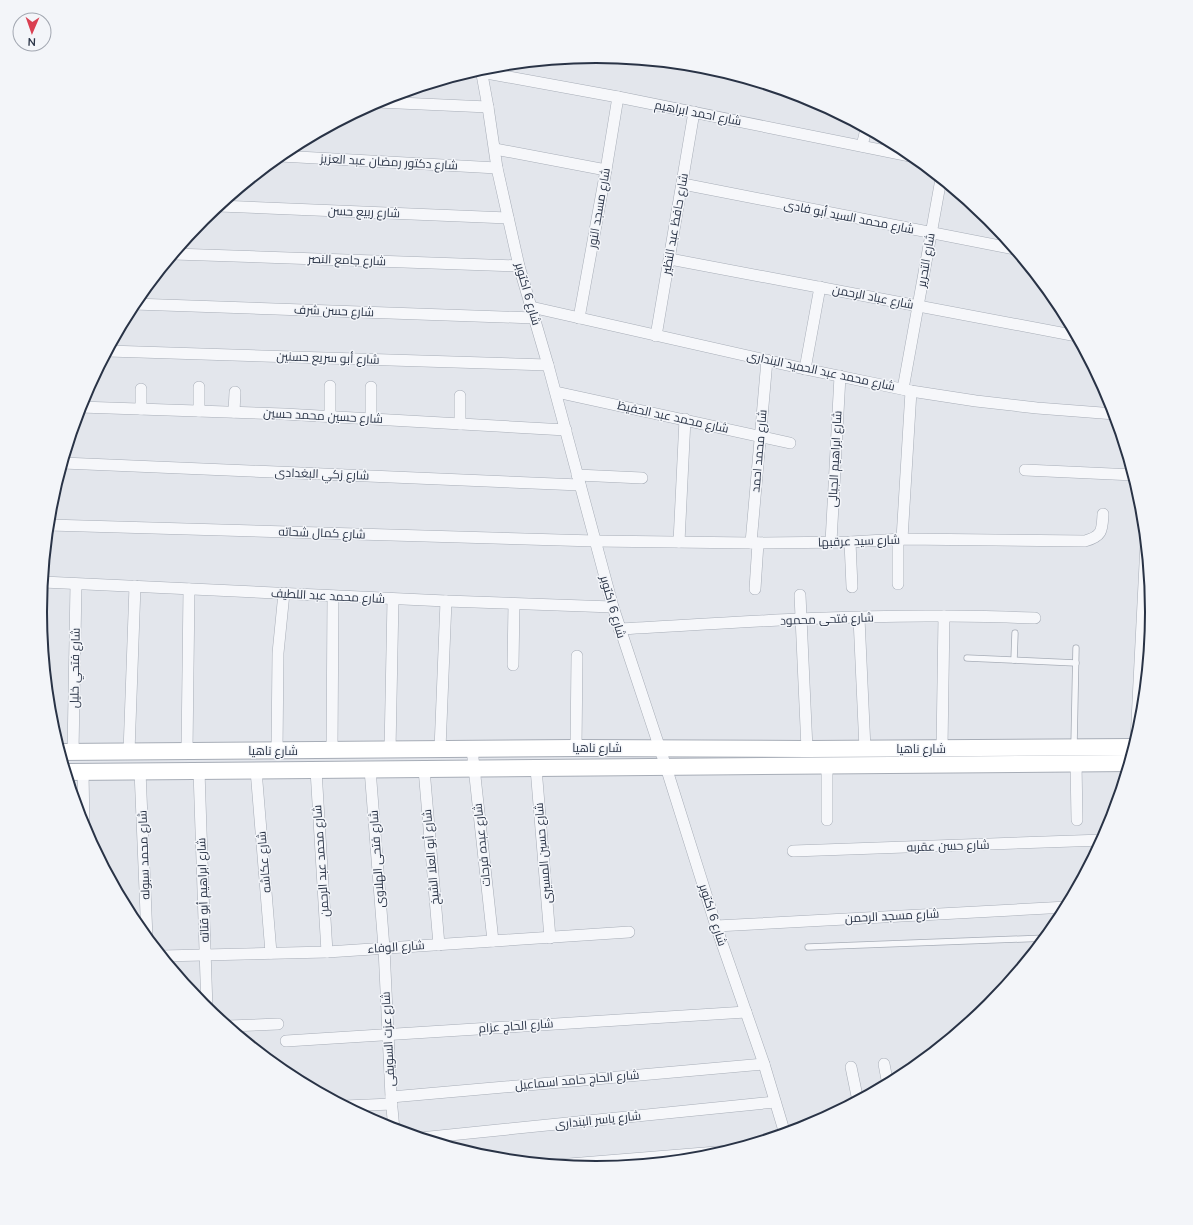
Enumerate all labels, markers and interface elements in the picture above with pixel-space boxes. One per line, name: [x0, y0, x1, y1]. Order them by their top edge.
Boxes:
north arrow: [12, 12, 52, 52]
text: N: [27, 34, 36, 49]
street label: شارع احمد ابراهيم: [653, 97, 743, 129]
street label: شارع دكتور رمضان عبد العزيز: [319, 150, 458, 174]
street label: شارع مسجد النور: [584, 167, 614, 250]
street label: شارع حافظ عبد النظير: [658, 172, 692, 277]
street label: شارع محمد السيد أبو فادى: [782, 196, 916, 238]
street label: شارع ربيع حسن: [328, 203, 400, 221]
street label: شارع التحرير: [913, 231, 939, 289]
street label: شارع جامع النصر: [307, 251, 387, 269]
street label: شارع 6 اكتوبر: [511, 260, 545, 327]
street label: شارع عباد الرحمن: [831, 281, 915, 313]
street label: شارع حسن شرف: [294, 302, 374, 320]
street label: شارع محمد عبد الحميد البندارى: [745, 347, 897, 395]
street label: شارع أبو سريع حسنين: [276, 348, 380, 368]
street label: شارع محمد عبد الحفيظ: [616, 397, 730, 437]
street label: شارع حسين محمد حسين: [263, 405, 383, 427]
street label: شارع محمد احمد: [747, 409, 771, 493]
street label: شارع ابراهيم الجبالى: [824, 410, 846, 508]
street label: شارع زكي البغدادى: [274, 464, 370, 486]
street label: شارع كمال شحاته: [278, 523, 366, 543]
street label: شارع سيد عرقبها: [818, 532, 900, 550]
street label: شارع 6 اكتوبر: [596, 573, 630, 640]
street label: شارع محمد عبد اللطيف: [270, 585, 386, 607]
street label: شارع فتحى محمود: [780, 609, 874, 629]
street label: شارع فتحي خليل: [66, 628, 86, 708]
street label: شارع ناهيا: [572, 740, 622, 756]
street label: شارع ناهيا: [896, 741, 946, 757]
street label: شارع ناهيا: [248, 743, 298, 759]
street label: شارع عبده فرحات: [470, 802, 494, 888]
street label: شارع حسين المسيرى: [531, 802, 555, 904]
street label: شارع محمد عبد الرحمن: [309, 804, 333, 918]
street label: شارع أبو العلا الشيخ: [419, 808, 443, 906]
street label: شارع محمد سبوله: [134, 810, 154, 900]
street label: شارع فتحى الهلاوى: [366, 810, 388, 908]
street label: شارع عكاشه: [253, 830, 275, 893]
street label: شارع ابراهيم أبو قتاته: [193, 837, 213, 943]
street label: شارع حسن عقربه: [906, 837, 990, 855]
street label: شارع 6 اكتوبر: [695, 881, 731, 948]
street label: شارع مسجد الرحمن: [844, 906, 940, 926]
street label: شارع الوفاء: [367, 937, 425, 957]
street label: شارع عزت السويفى: [378, 991, 398, 1087]
street label: شارع الحاج عزام: [478, 1015, 554, 1037]
street label: شارع الحاج حامد اسماعيل: [514, 1067, 640, 1093]
street label: شارع ياسر البندارى: [554, 1108, 642, 1132]

